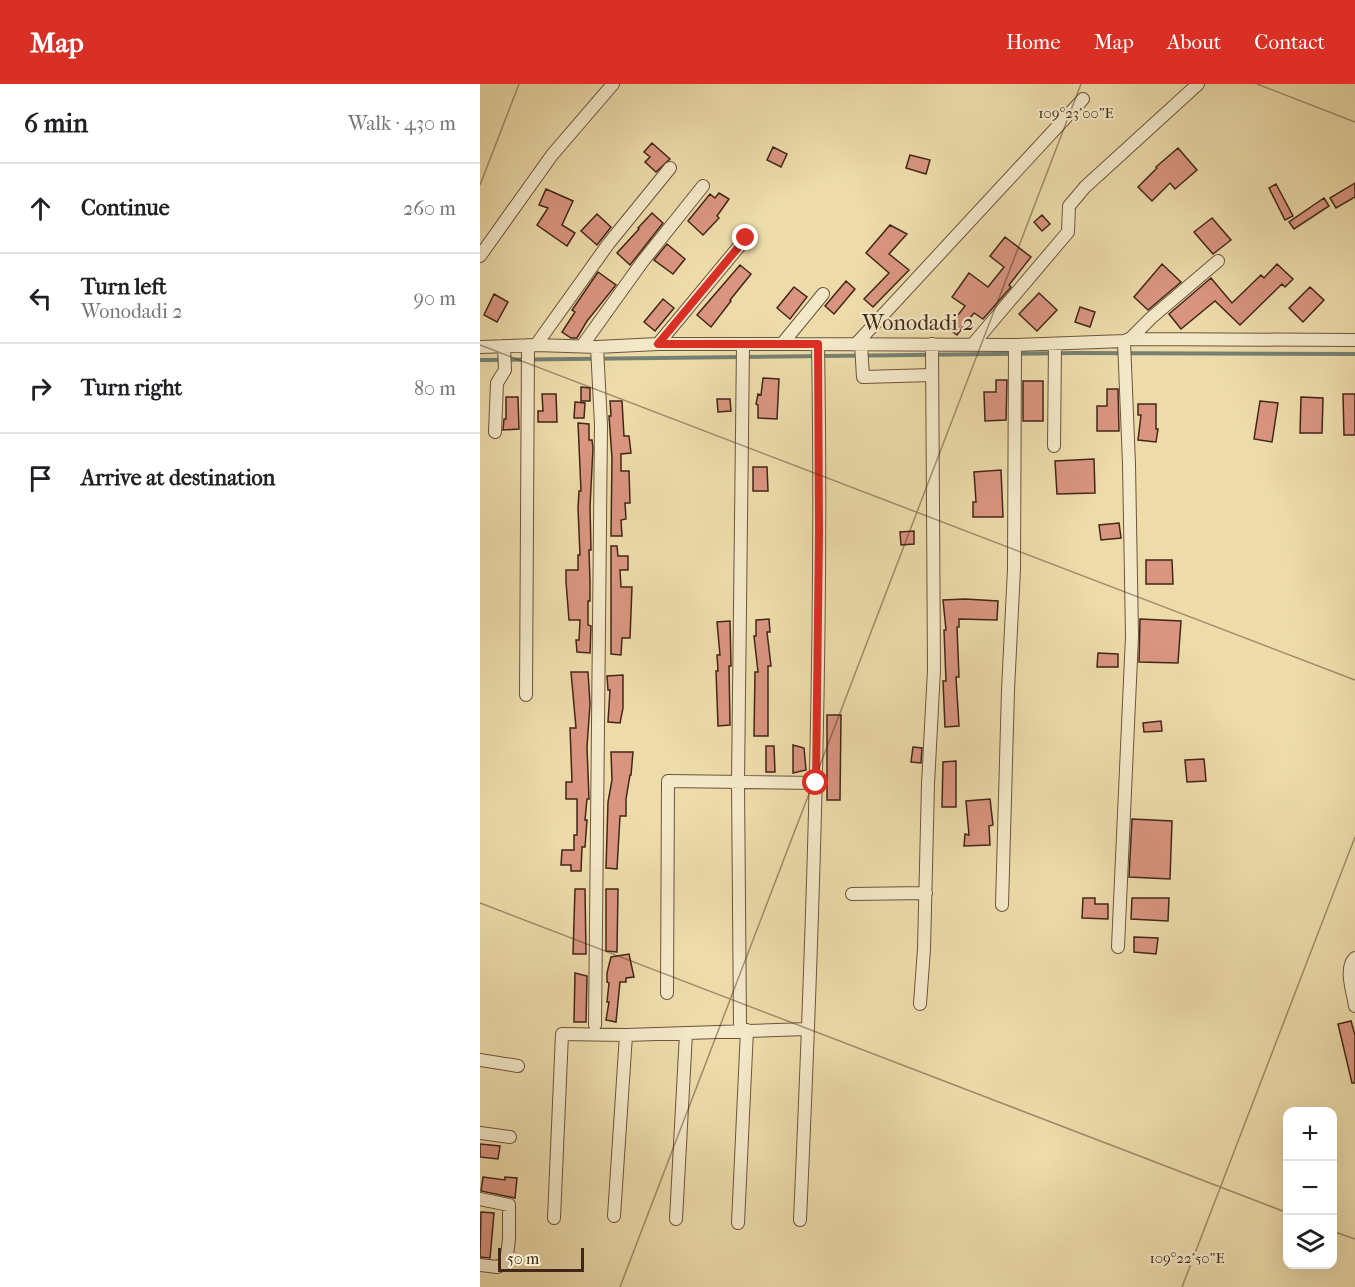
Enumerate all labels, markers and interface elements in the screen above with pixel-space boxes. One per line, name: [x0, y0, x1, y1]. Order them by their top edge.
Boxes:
text: Map: [30, 26, 84, 59]
text: Home: [1006, 30, 1061, 54]
text: Map: [1094, 30, 1134, 54]
text: About: [1167, 30, 1221, 54]
text: Contact: [1254, 30, 1325, 54]
text: 109°23'00"E: [1038, 104, 1114, 122]
text: 6 min: [24, 108, 88, 139]
text: Walk · 430 m: [348, 112, 456, 135]
icon: ahead: [24, 192, 57, 225]
text: Continue: [81, 195, 170, 221]
text: 260 m: [403, 197, 456, 220]
route end: [732, 224, 758, 250]
text: Turn left: [81, 274, 167, 300]
icon: left: [24, 282, 57, 315]
text: 90 m: [414, 287, 456, 310]
text: Wonodadi 2: [81, 300, 182, 323]
street label: Wonodadi 2: [861, 310, 974, 336]
icon: right: [24, 372, 57, 405]
text: Turn right: [81, 375, 182, 401]
text: 80 m: [414, 377, 456, 400]
icon: arrive: [24, 462, 57, 495]
text: Arrive at destination: [81, 465, 275, 491]
route start: [802, 769, 828, 795]
map controls: [1283, 1107, 1337, 1269]
button: +: [1283, 1107, 1337, 1161]
button: −: [1283, 1161, 1337, 1215]
button: layers: [1283, 1215, 1337, 1269]
scale bar: [498, 1245, 584, 1272]
text: 50 m: [507, 1249, 539, 1268]
text: 109°22'50"E: [1149, 1249, 1225, 1267]

